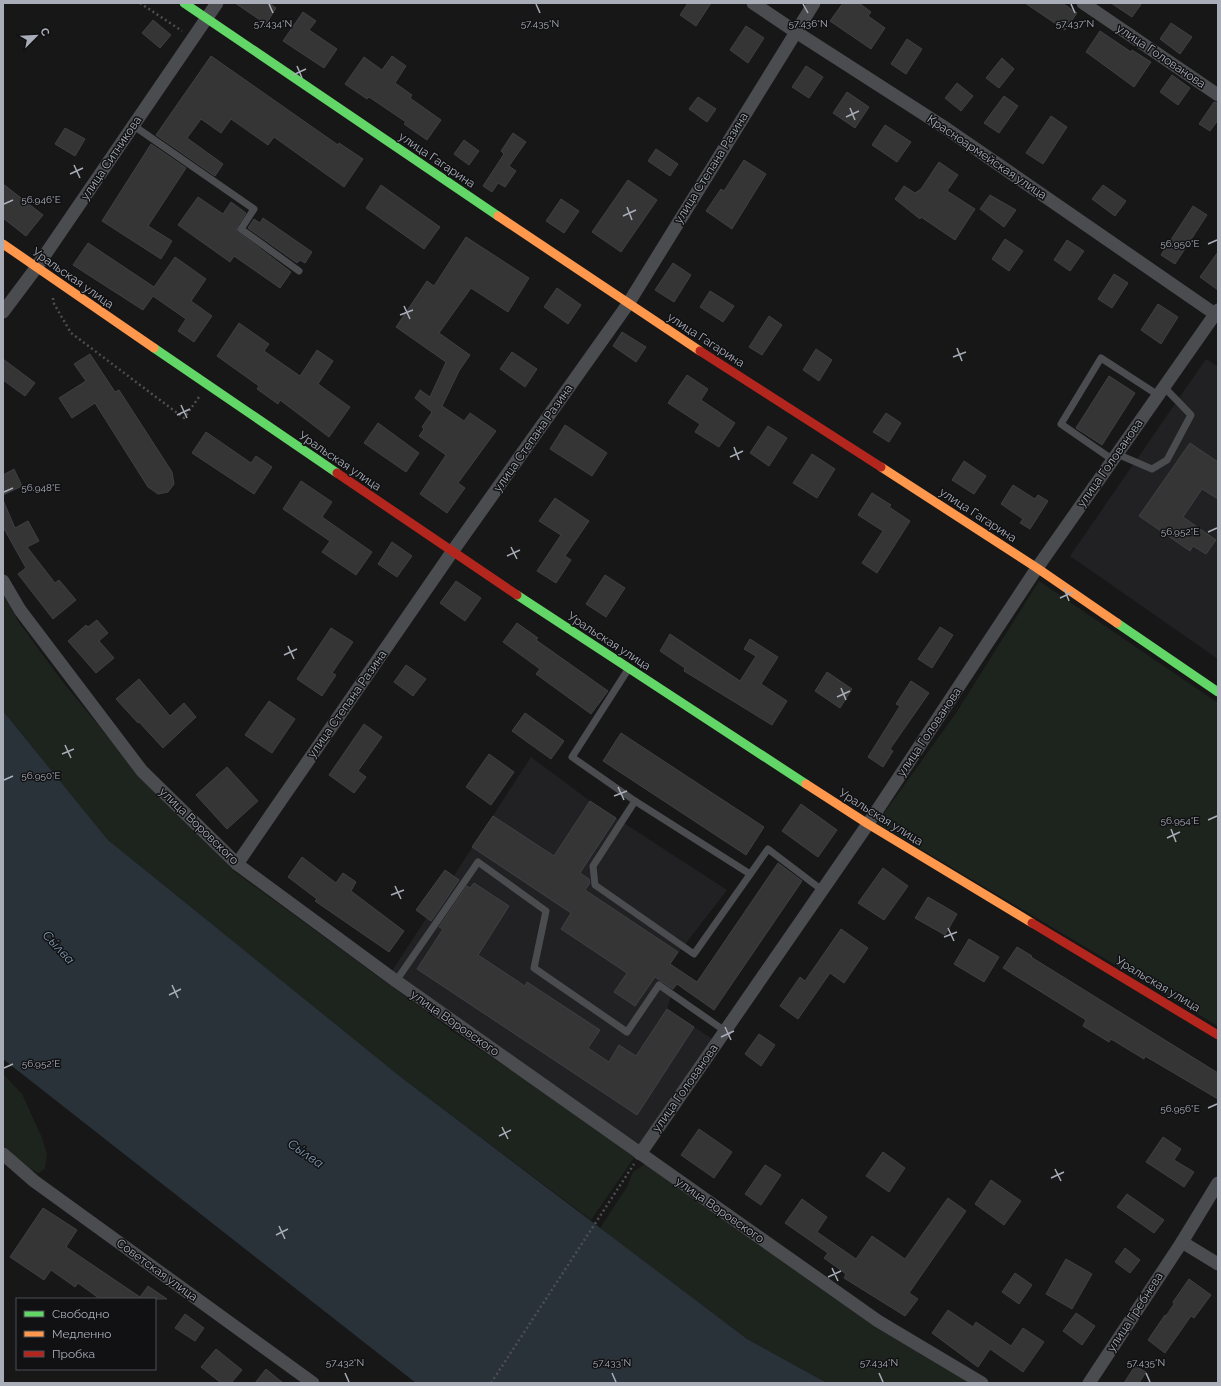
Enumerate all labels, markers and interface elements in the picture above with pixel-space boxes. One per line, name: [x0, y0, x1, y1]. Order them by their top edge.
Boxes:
north arrow: [16, 16, 56, 56]
text: 57.434°N: [254, 18, 292, 29]
text: 57.435°N: [521, 18, 559, 29]
text: 57.436°N: [788, 18, 828, 29]
text: 57.437°N: [1056, 18, 1094, 29]
street label: улица Голованова: [1114, 21, 1208, 91]
text: С: [37, 26, 52, 39]
street label: улица Степана Разина: [671, 110, 751, 226]
street label: Красноармейская улица: [925, 112, 1049, 202]
street label: улица Ситникова: [78, 113, 144, 203]
street label: улица Гагарина: [396, 129, 478, 191]
text: 56.946°E: [21, 194, 61, 205]
text: 56.950°E: [1160, 238, 1200, 249]
street label: Уральская улица: [30, 245, 116, 311]
street label: улица Гагарина: [665, 310, 747, 370]
street label: улица Степана Разина: [491, 382, 575, 494]
street label: улица Голованова: [1074, 416, 1146, 510]
street label: Уральская улица: [296, 428, 384, 494]
text: 56.948°E: [21, 482, 61, 493]
street label: улица Гагарина: [937, 485, 1019, 545]
text: 56.952°E: [1161, 526, 1199, 537]
street label: Уральская улица: [565, 609, 653, 673]
street label: улица Степана Разина: [305, 648, 389, 760]
street label: улица Голованова: [894, 685, 964, 779]
text: 56.950°E: [21, 770, 61, 781]
street label: улица Воровского: [156, 785, 242, 867]
street label: Уральская улица: [836, 786, 926, 848]
text: 56.954°E: [1161, 815, 1199, 826]
water label: Сы́лва: [40, 928, 78, 967]
street label: Уральская улица: [1113, 953, 1203, 1015]
street label: улица Воровского: [408, 987, 502, 1059]
street label: улица Голованова: [649, 1041, 721, 1135]
text: 56.952°E: [22, 1058, 60, 1069]
text: 56.956°E: [1160, 1103, 1200, 1114]
water label: Сы́лва: [285, 1136, 327, 1171]
street label: улица Воровского: [673, 1174, 767, 1246]
street label: Советская улица: [114, 1236, 200, 1304]
street label: улица Гребнева: [1104, 1270, 1166, 1354]
legend: [16, 1298, 156, 1370]
text: Свободно: [52, 1307, 109, 1321]
text: Медленно: [52, 1327, 111, 1341]
text: Пробка: [52, 1347, 95, 1361]
text: 57.432°N: [326, 1357, 364, 1368]
text: 57.433°N: [593, 1357, 631, 1368]
text: 57.434°N: [860, 1357, 898, 1368]
text: 57.435°N: [1127, 1357, 1165, 1368]

